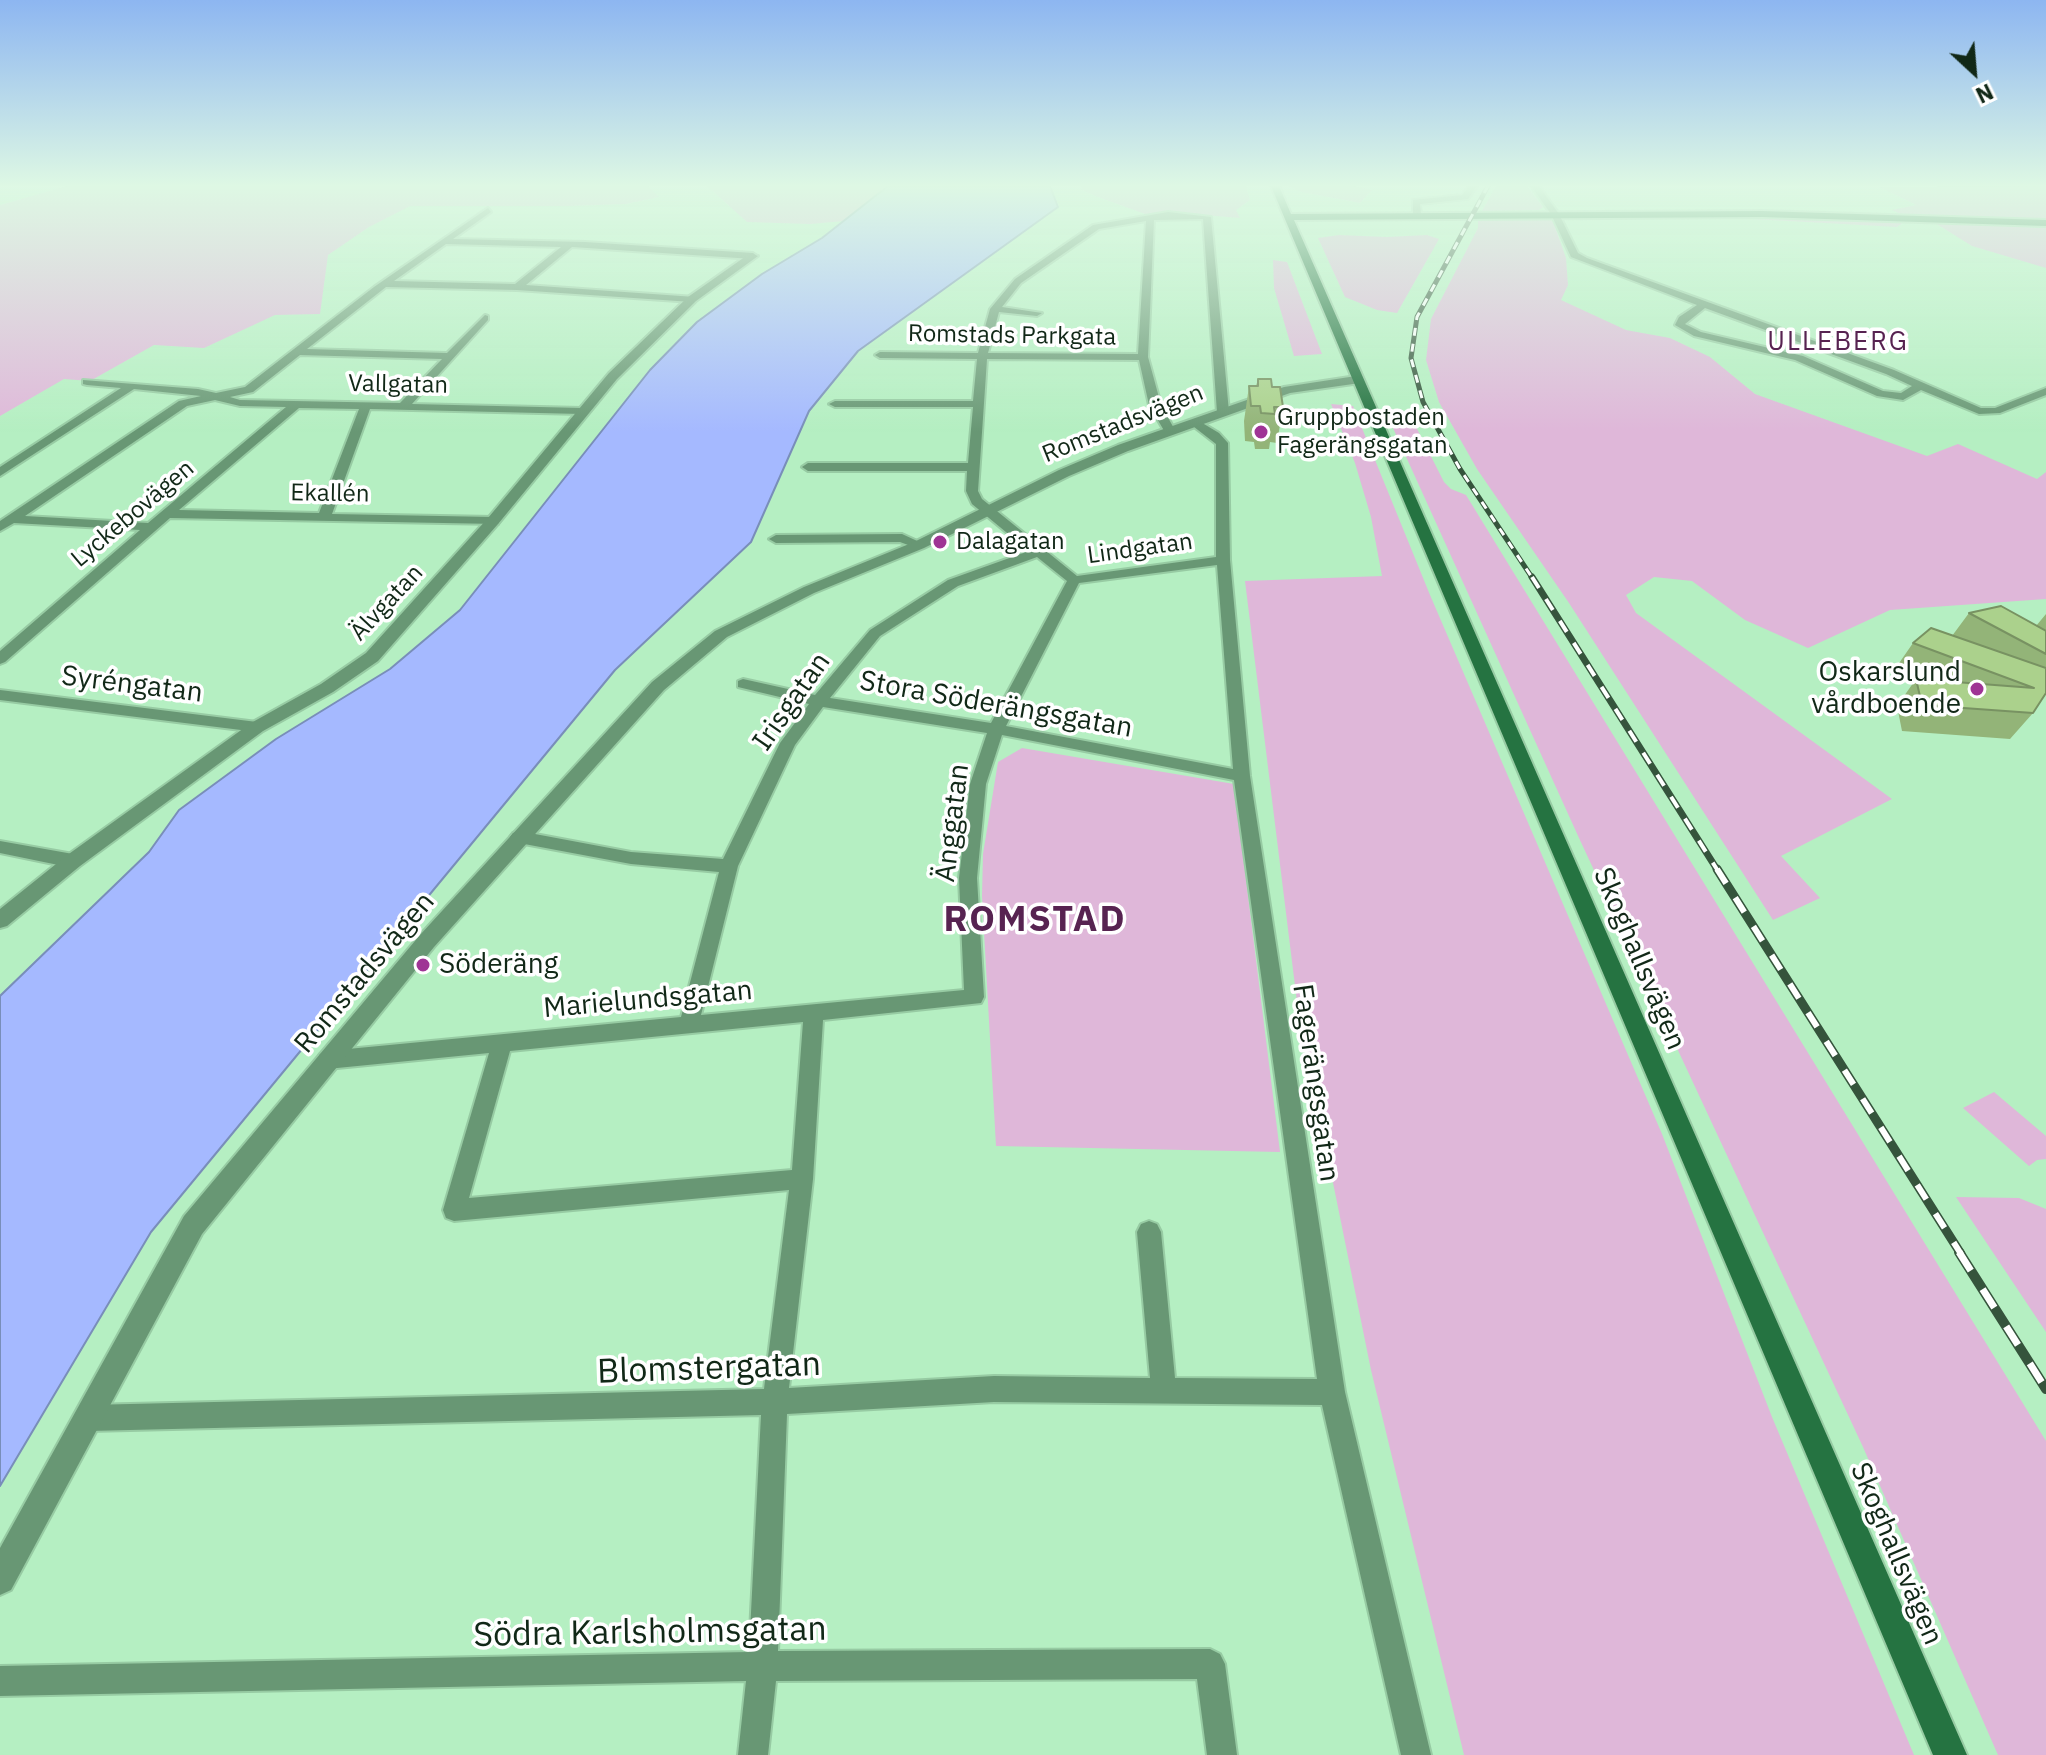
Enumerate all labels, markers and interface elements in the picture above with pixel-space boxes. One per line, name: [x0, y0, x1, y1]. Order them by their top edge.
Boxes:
north arrow: [1934, 32, 2014, 112]
text: N: [1971, 77, 1998, 111]
street label: Romstads Parkgata: [908, 320, 1116, 352]
district label: ULLEBERG: [1767, 326, 1909, 358]
street label: Vallgatan: [348, 370, 448, 400]
street label: Romstadsvägen: [1038, 379, 1208, 469]
place label: Gruppbostaden Fagerängsgatan: [1277, 404, 1448, 460]
marker: Gruppbostaden Fagerängsgatan: [1252, 423, 1270, 441]
street label: Lyckebovägen: [66, 454, 200, 574]
street label: Ekallén: [290, 479, 370, 509]
street label: Lindgatan: [1086, 527, 1194, 571]
place label: Dalagatan: [956, 528, 1065, 556]
marker: Dalagatan: [931, 533, 949, 551]
street label: Älvgatan: [345, 559, 429, 647]
street label: Irisgatan: [746, 646, 838, 758]
place label: Oskarslund vårdboende: [1811, 656, 1961, 722]
street label: Syréngatan: [59, 660, 205, 710]
street label: Stora Söderängsgatan: [857, 664, 1135, 746]
marker: Oskarslund vårdboende: [1968, 680, 1986, 698]
street label: Änggatan: [929, 762, 977, 884]
street label: Skoghallsvägen: [1586, 863, 1692, 1055]
street label: Romstadsvägen: [288, 886, 442, 1060]
district label: ROMSTAD: [943, 899, 1127, 943]
place label: Söderäng: [439, 948, 558, 982]
marker: Söderäng: [414, 956, 432, 974]
street label: Marielundsgatan: [542, 974, 754, 1026]
street label: Fagerängsgatan: [1285, 982, 1345, 1184]
street label: Blomstergatan: [596, 1345, 822, 1393]
street label: Skoghallsvägen: [1843, 1458, 1949, 1650]
street label: Södra Karlsholmsgatan: [473, 1610, 827, 1656]

